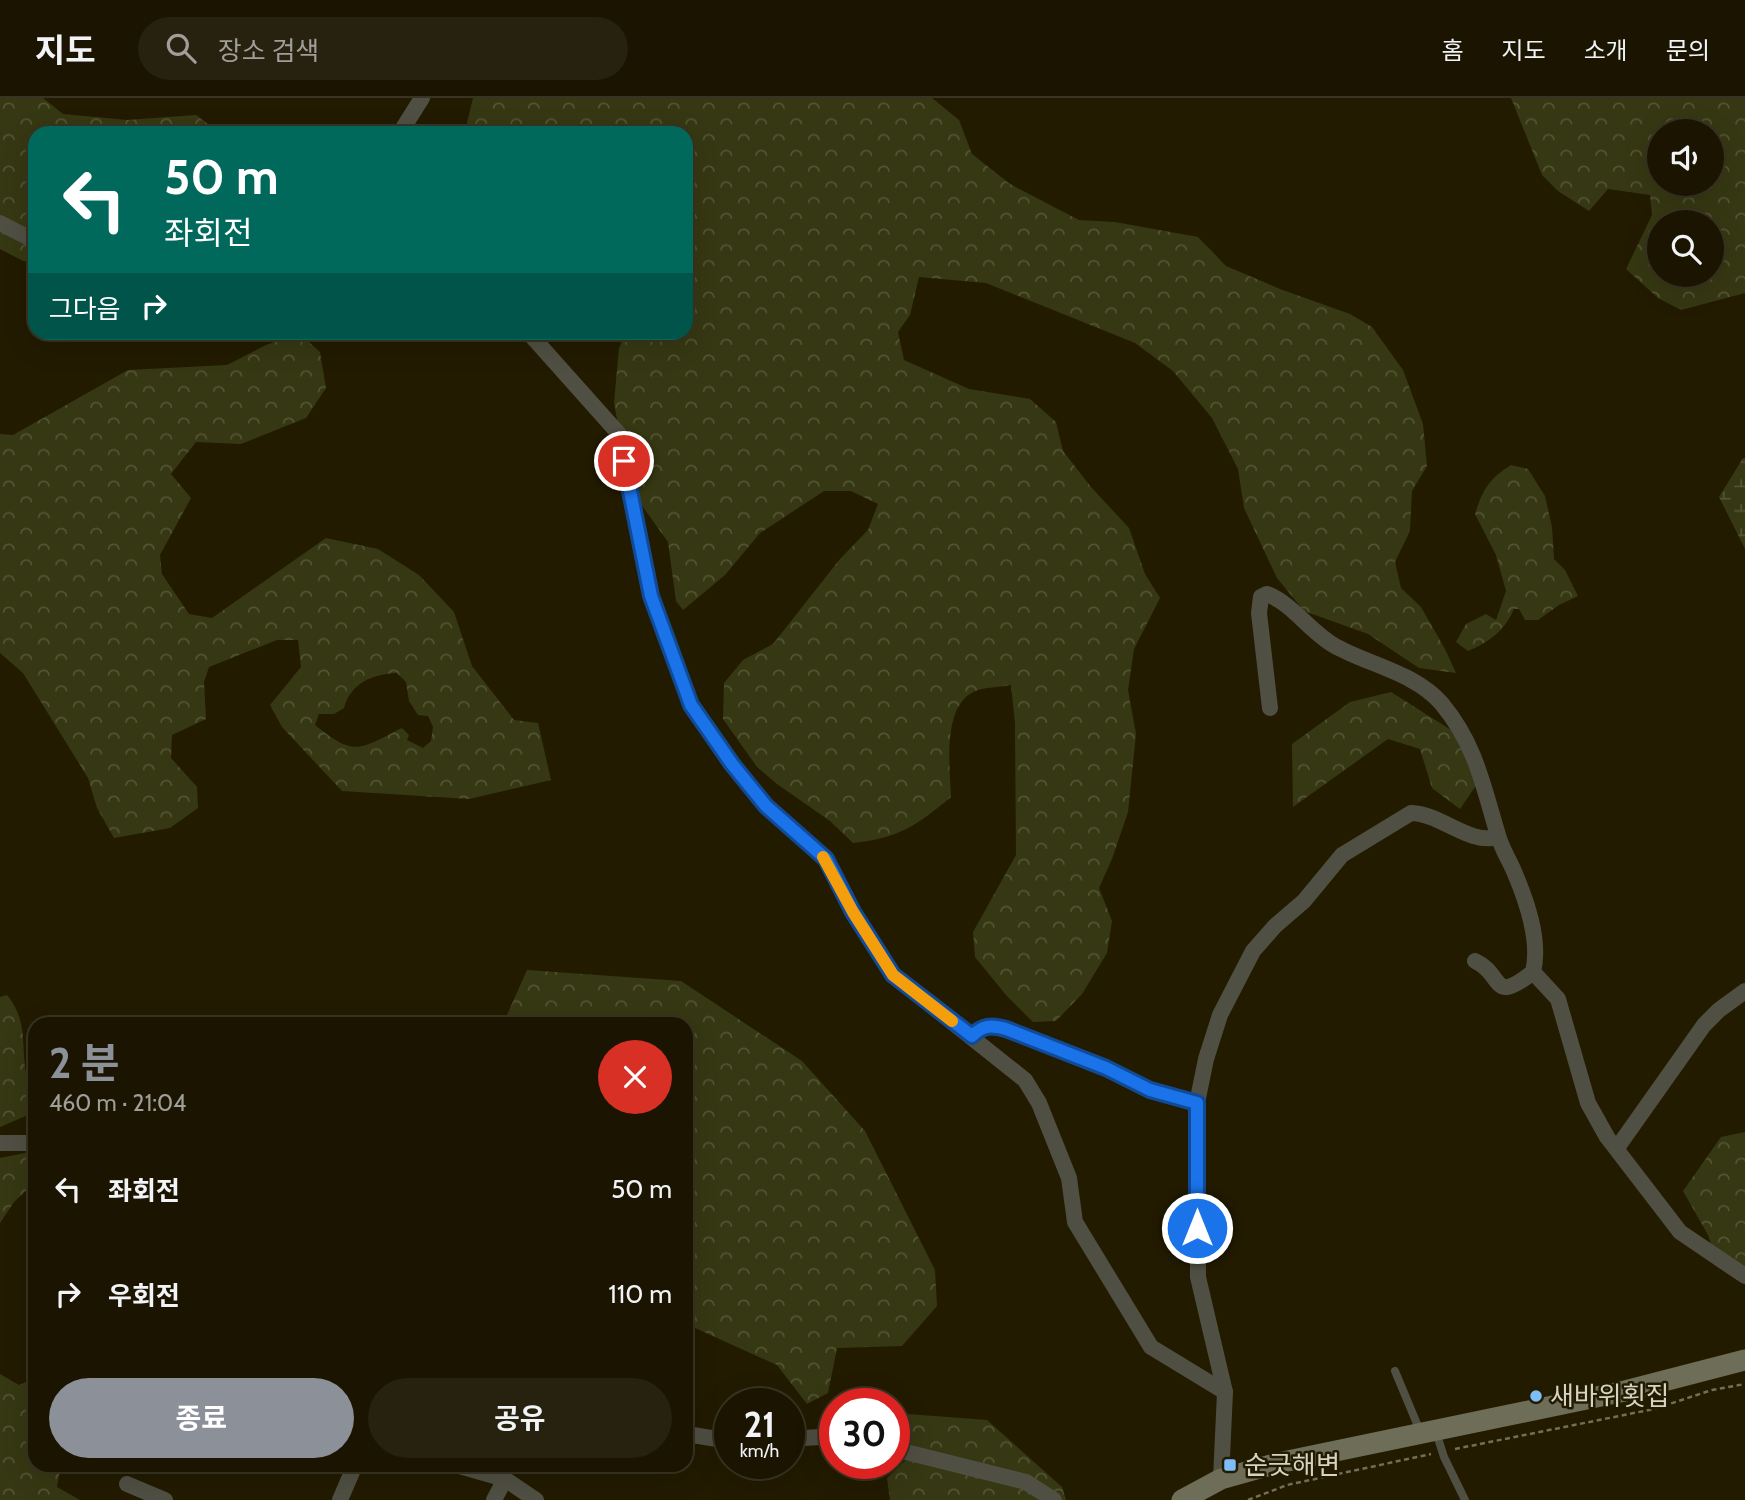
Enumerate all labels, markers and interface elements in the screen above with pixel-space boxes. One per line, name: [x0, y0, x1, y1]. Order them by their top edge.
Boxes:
search box: [138, 17, 628, 80]
icon: search: [162, 29, 200, 67]
text: 지도: [35, 30, 96, 70]
text: 장소 검색: [218, 35, 319, 67]
text: 홈: [1441, 36, 1463, 65]
text: 지도: [1501, 36, 1546, 65]
text: 소개: [1584, 36, 1628, 65]
text: 문의: [1666, 36, 1710, 65]
map controls: [1647, 119, 1724, 287]
button: sound: [1647, 119, 1724, 196]
text: 50 m: [164, 147, 279, 206]
icon: left: [49, 154, 140, 245]
button: search: [1647, 210, 1724, 287]
text: 좌회전: [164, 213, 252, 252]
icon: right: [135, 287, 173, 325]
text: 그다음: [49, 293, 121, 325]
pin: [594, 431, 654, 491]
icon: arrive: [605, 442, 643, 480]
text: 2 분: [49, 1037, 119, 1089]
button: close: [598, 1040, 672, 1114]
text: 460 m · 21:04: [49, 1089, 186, 1117]
icon: left: [49, 1170, 87, 1208]
text: 50 m: [611, 1173, 672, 1205]
text: 좌회전: [108, 1175, 180, 1207]
position arrow: [1160, 1191, 1234, 1265]
icon: right: [49, 1275, 87, 1313]
text: 110 m: [608, 1278, 672, 1310]
text: 우회전: [108, 1280, 180, 1312]
button: 종료: [49, 1378, 354, 1458]
button: 공유: [368, 1378, 672, 1458]
place label: 새바위횟집: [1550, 1380, 1670, 1412]
speed limit sign: 30: [819, 1388, 910, 1479]
marker: 새바위횟집: [1528, 1388, 1544, 1404]
text: 21: [744, 1403, 775, 1446]
text: km/h: [740, 1440, 779, 1462]
place label: 순긋해변: [1244, 1449, 1340, 1481]
marker: 순긋해변: [1222, 1457, 1238, 1473]

